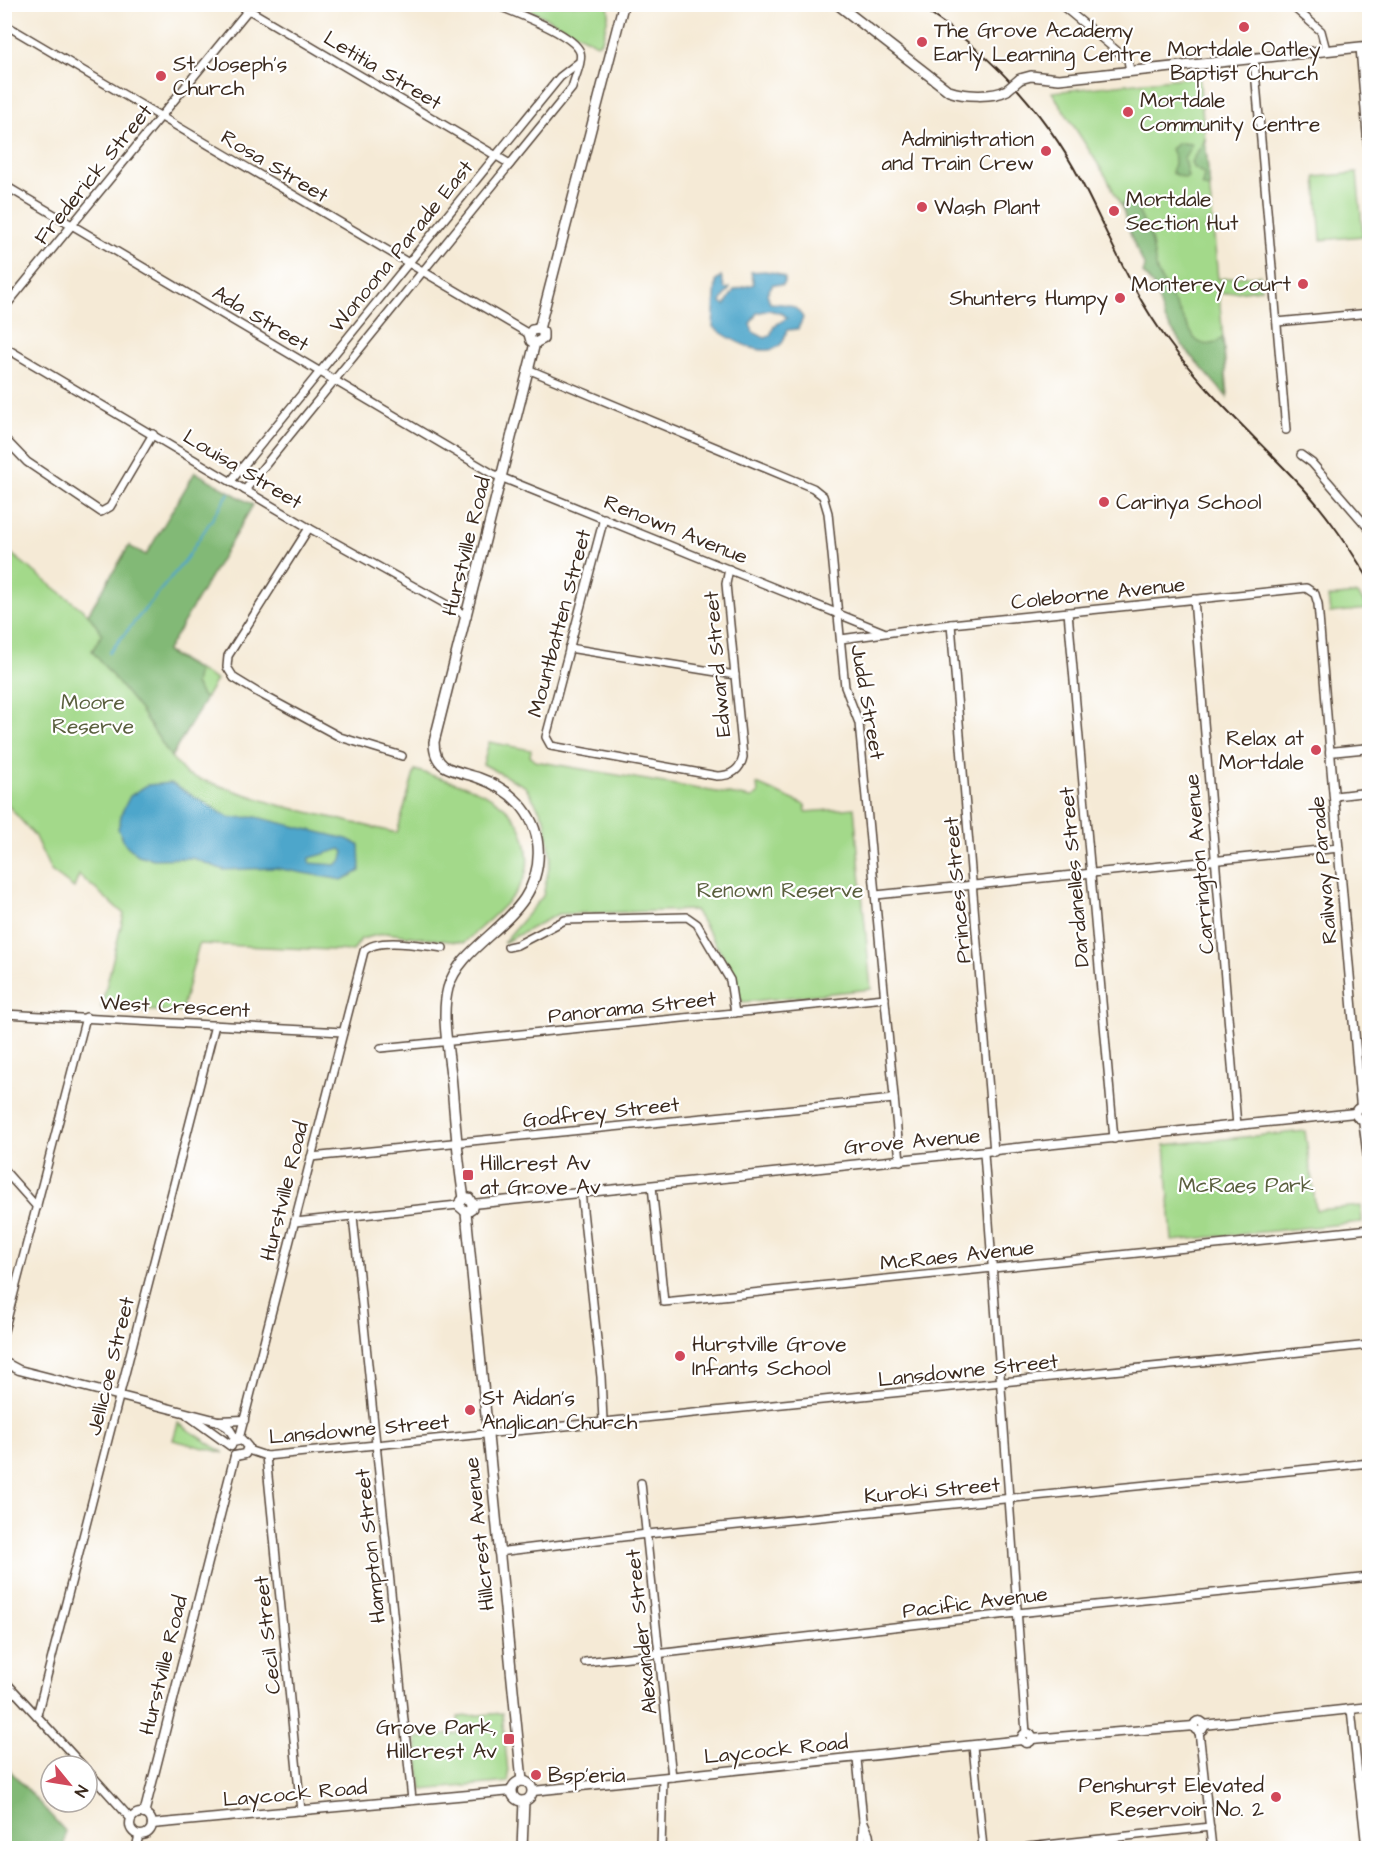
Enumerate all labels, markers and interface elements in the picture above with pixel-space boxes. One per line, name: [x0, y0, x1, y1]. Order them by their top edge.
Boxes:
place label: The Grove Academy Early Learning Centre: [934, 16, 1152, 71]
marker: Mortdale Oatley Baptist Church: [1237, 20, 1251, 34]
street label: Letitia Street: [318, 24, 448, 117]
marker: The Grove Academy Early Learning Centre: [915, 35, 929, 49]
place label: Mortdale Oatley Baptist Church: [1167, 35, 1321, 89]
place label: St. Joseph's Church: [173, 50, 287, 103]
marker: St. Joseph's Church: [154, 69, 168, 83]
place label: Mortdale Community Centre: [1140, 86, 1320, 141]
street label: Frederick Street: [27, 97, 160, 251]
marker: Mortdale Community Centre: [1121, 105, 1135, 119]
street label: Rosa Street: [215, 123, 335, 210]
place label: Administration and Train Crew: [881, 125, 1034, 178]
marker: Administration and Train Crew: [1039, 144, 1053, 158]
street label: Wonoona Parade East: [323, 154, 480, 339]
place label: Mortdale Section Hut: [1126, 185, 1239, 238]
place label: Wash Plant: [934, 193, 1041, 222]
marker: Wash Plant: [915, 200, 929, 214]
marker: Mortdale Section Hut: [1107, 204, 1121, 218]
place label: Monterey Court: [1131, 270, 1292, 301]
marker: Monterey Court: [1296, 277, 1310, 291]
street label: Ada Street: [207, 278, 315, 359]
place label: Shunters Humpy: [950, 284, 1108, 315]
marker: Shunters Humpy: [1113, 291, 1127, 305]
street label: Louisa Street: [178, 422, 308, 517]
street label: Hurstville Road: [435, 473, 498, 619]
street label: Renown Avenue: [600, 487, 752, 572]
place label: Carinya School: [1116, 488, 1262, 519]
marker: Carinya School: [1097, 495, 1111, 509]
street label: Mountbatten Street: [520, 526, 599, 720]
street label: Coleborne Avenue: [1009, 570, 1187, 617]
street label: Edward Street: [697, 589, 738, 738]
street label: Judd Street: [843, 642, 892, 762]
park label: Moore Reserve: [52, 688, 134, 741]
place label: Relax at Mortdale: [1219, 724, 1304, 777]
marker: Relax at Mortdale: [1309, 743, 1323, 757]
street label: Carrington Avenue: [1177, 773, 1224, 955]
street label: Dardanelles Street: [1052, 785, 1097, 968]
street label: Railway Parade: [1303, 795, 1346, 945]
street label: Princes Street: [937, 815, 978, 964]
park label: Renown Reserve: [697, 876, 863, 905]
street label: Panorama Street: [547, 984, 718, 1031]
street label: West Crescent: [99, 988, 251, 1025]
street label: Godfrey Street: [521, 1090, 681, 1137]
street label: Hurstville Road: [253, 1118, 316, 1264]
street label: Grove Avenue: [843, 1121, 981, 1162]
place label: Hillcrest Av at Grove Av: [480, 1149, 601, 1202]
marker: Hillcrest Av at Grove Av: [461, 1168, 475, 1182]
park label: McRaes Park: [1178, 1171, 1314, 1200]
street label: McRaes Avenue: [879, 1233, 1036, 1278]
street label: Jellicoe Street: [79, 1293, 142, 1438]
place label: Hurstville Grove Infants School: [692, 1330, 847, 1383]
street label: Lansdowne Street: [877, 1347, 1060, 1394]
marker: Hurstville Grove Infants School: [673, 1349, 687, 1363]
place label: St Aidan's Anglican Church: [482, 1384, 638, 1439]
marker: St Aidan's Anglican Church: [463, 1403, 477, 1417]
street label: Lansdowne Street: [268, 1407, 451, 1452]
street label: Hillcrest Avenue: [457, 1456, 502, 1612]
street label: Hampton Street: [348, 1467, 394, 1625]
street label: Kuroki Street: [863, 1470, 1002, 1511]
street label: Alexander Street: [618, 1547, 665, 1716]
street label: Cecil Street: [247, 1574, 288, 1696]
street label: Pacific Avenue: [901, 1579, 1049, 1626]
street label: Hurstville Road: [132, 1592, 195, 1738]
place label: Grove Park, Hillcrest Av: [376, 1713, 497, 1766]
street label: Laycock Road: [703, 1727, 850, 1773]
marker: Grove Park, Hillcrest Av: [502, 1732, 516, 1746]
north arrow: [39, 1754, 99, 1814]
place label: Bsp'eria: [548, 1761, 626, 1791]
marker: Bsp'eria: [529, 1768, 543, 1782]
place label: Penshurst Elevated Reservoir No. 2: [1079, 1771, 1264, 1824]
street label: Laycock Road: [222, 1773, 369, 1816]
text: N: [69, 1781, 93, 1801]
marker: Penshurst Elevated Reservoir No. 2: [1269, 1790, 1283, 1804]

